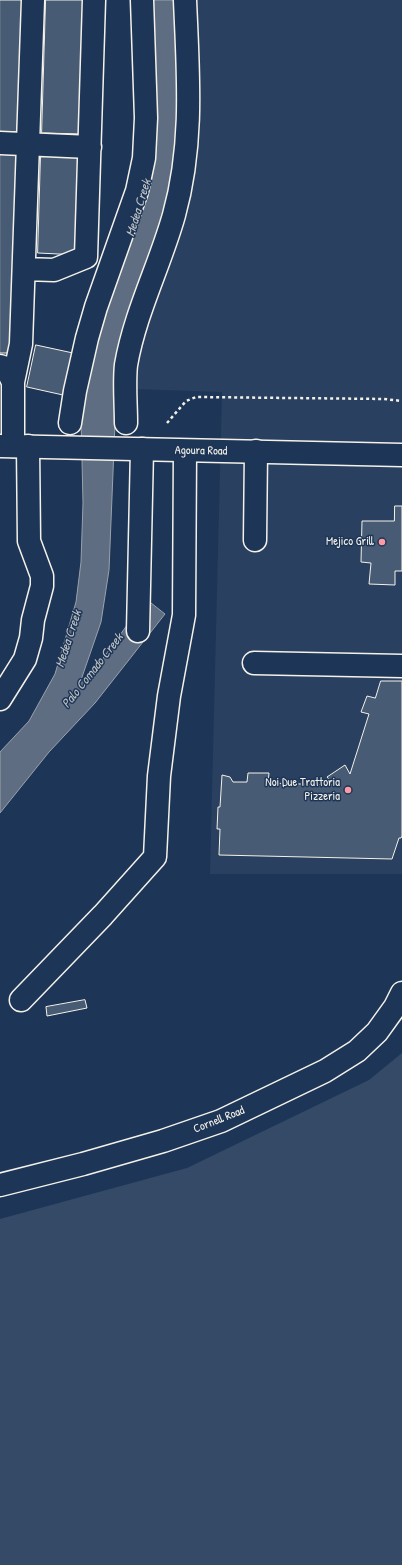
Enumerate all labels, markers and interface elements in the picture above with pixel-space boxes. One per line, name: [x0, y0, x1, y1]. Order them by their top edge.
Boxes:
water label: Medea Creek: [123, 177, 155, 239]
street label: Agoura Road: [175, 443, 227, 459]
place label: Mejico Grill: [326, 535, 374, 549]
marker: Mejico Grill: [377, 537, 387, 547]
water label: Medea Creek: [52, 608, 86, 670]
water label: Palo Comado Creek: [59, 631, 127, 711]
place label: Noi Due Trattoria Pizzeria: [265, 776, 340, 804]
marker: Noi Due Trattoria Pizzeria: [343, 785, 353, 795]
street label: Cornell Road: [191, 1103, 247, 1137]

